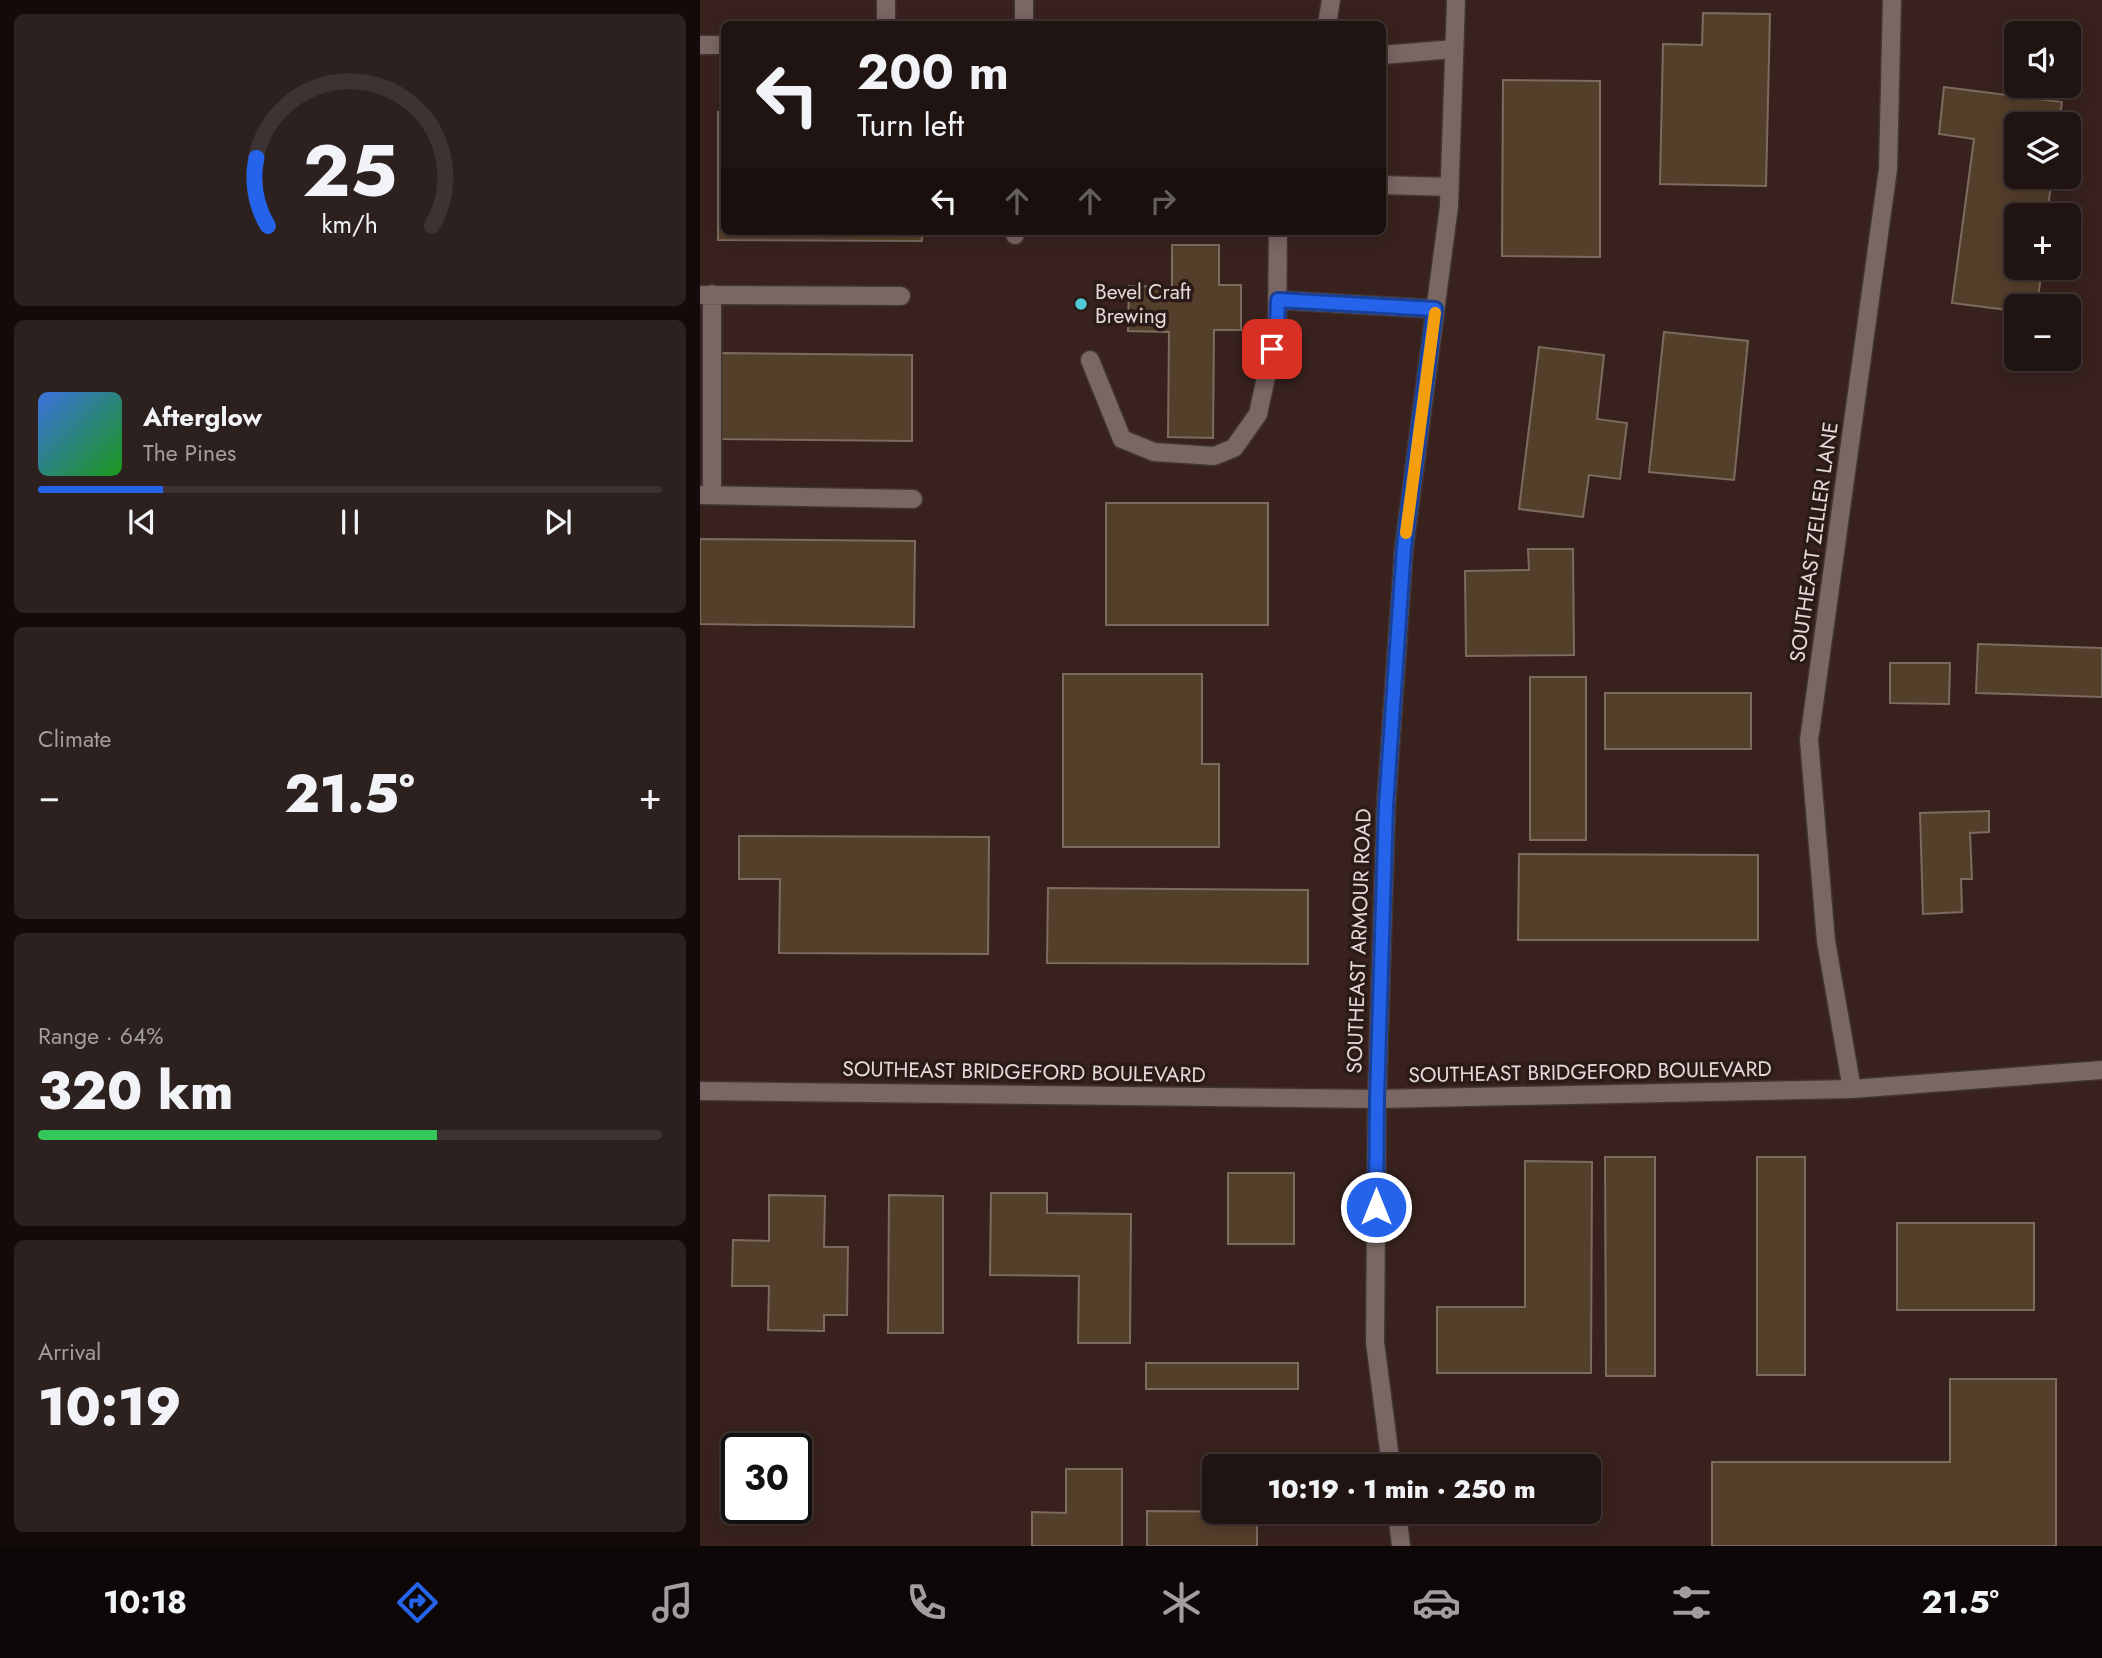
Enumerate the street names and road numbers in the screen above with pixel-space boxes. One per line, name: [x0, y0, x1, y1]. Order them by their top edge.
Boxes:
street label: SOUTHEAST ZELLER LANE: [1782, 420, 1846, 664]
street label: SOUTHEAST ARMOUR ROAD: [1339, 808, 1379, 1074]
street label: SOUTHEAST BRIDGEFORD BOULEVARD: [842, 1054, 1206, 1090]
street label: SOUTHEAST BRIDGEFORD BOULEVARD: [1408, 1054, 1772, 1090]

